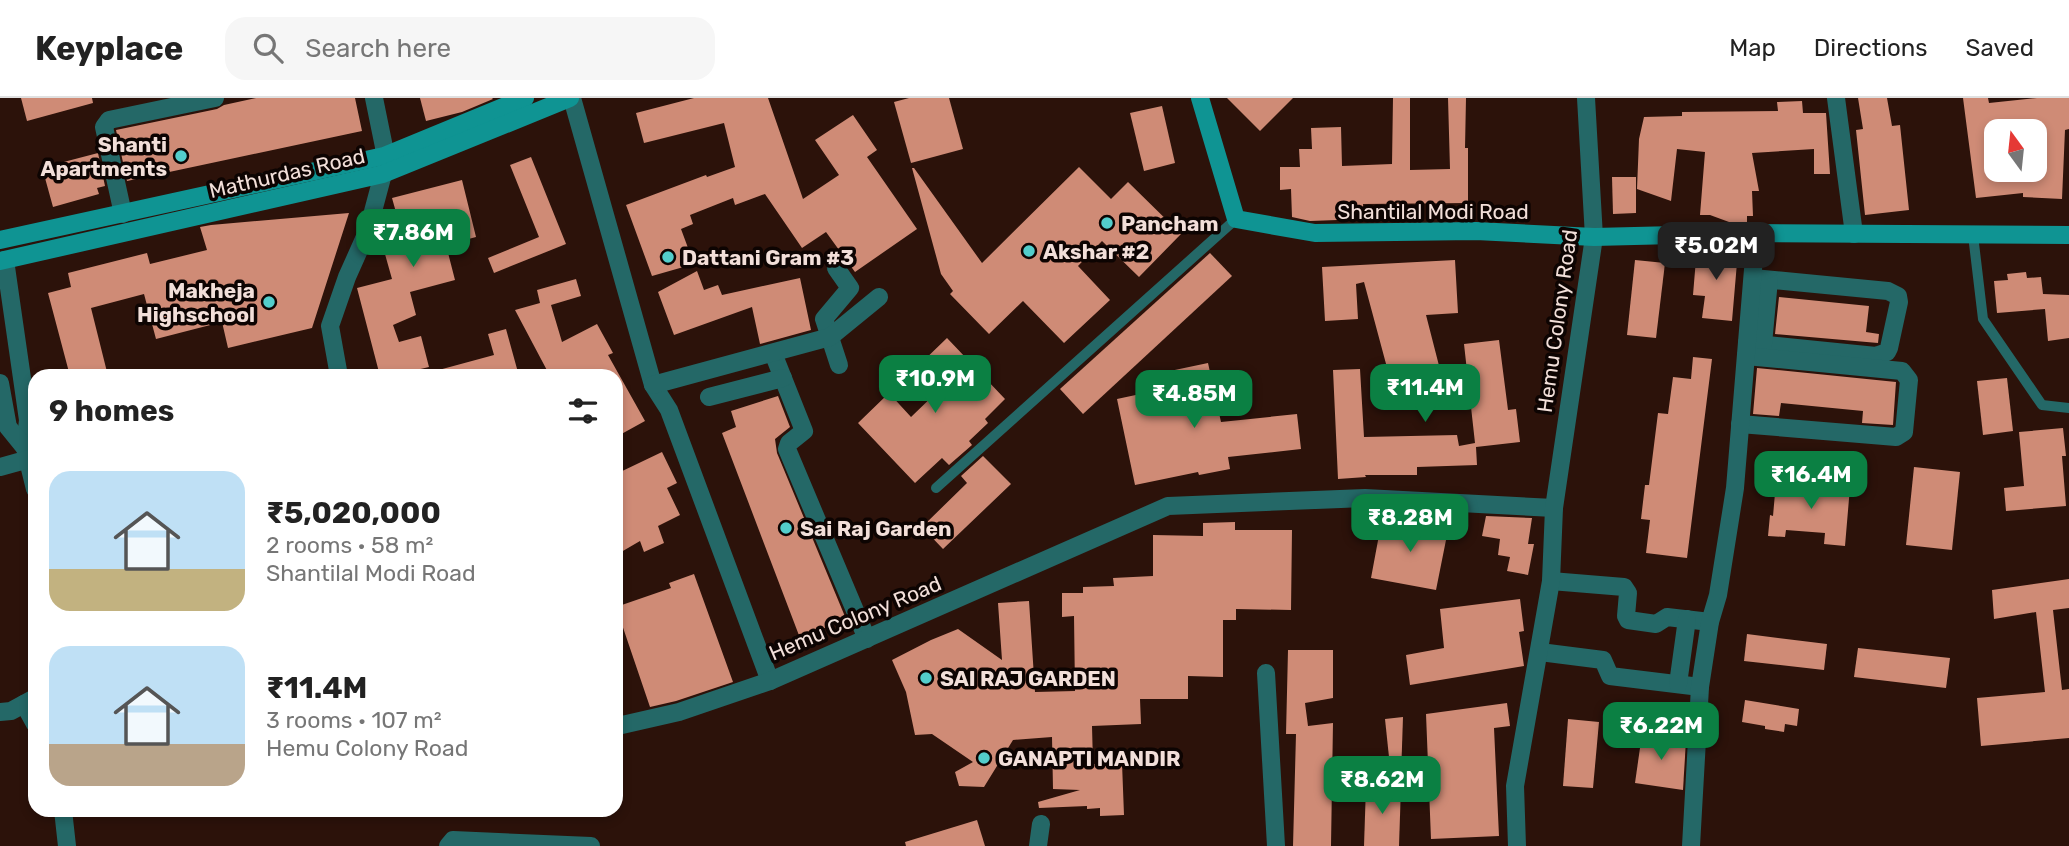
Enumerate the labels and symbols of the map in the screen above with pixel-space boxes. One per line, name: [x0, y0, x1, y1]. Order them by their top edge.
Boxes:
north arrow: [1984, 119, 2048, 182]
place label: Shanti Apartments: [40, 132, 167, 181]
street label: Mathurdas Road: [207, 143, 367, 203]
marker: Shanti Apartments: [173, 148, 189, 164]
street label: Shantilal Modi Road: [1337, 199, 1529, 224]
pin: ₹7.86M: [356, 209, 470, 269]
place label: Pancham: [1121, 211, 1219, 236]
marker: Pancham: [1099, 215, 1115, 231]
pin: ₹5.02M: [1659, 222, 1773, 282]
street label: Hemu Colony Road: [1532, 228, 1582, 414]
place label: Akshar #2: [1043, 239, 1149, 264]
marker: Akshar #2: [1021, 243, 1037, 259]
place label: Dattani Gram #3: [682, 245, 854, 270]
marker: Dattani Gram #3: [660, 249, 676, 265]
place label: Makheja Highschool: [137, 278, 255, 327]
marker: Makheja Highschool: [261, 294, 277, 310]
pin: ₹10.9M: [878, 356, 992, 415]
pin: ₹11.4M: [1368, 364, 1482, 424]
pin: ₹4.85M: [1137, 370, 1251, 430]
pin: ₹16.4M: [1754, 452, 1868, 511]
pin: ₹8.28M: [1353, 494, 1467, 554]
place label: Sai Raj Garden: [800, 516, 951, 541]
marker: Sai Raj Garden: [778, 520, 794, 536]
street label: Hemu Colony Road: [765, 570, 945, 666]
place label: SAI RAJ GARDEN: [940, 666, 1116, 691]
marker: SAI RAJ GARDEN: [918, 670, 934, 686]
pin: ₹6.22M: [1604, 702, 1718, 762]
place label: GANAPTI MANDIR: [998, 746, 1181, 771]
marker: GANAPTI MANDIR: [976, 750, 992, 766]
pin: ₹8.62M: [1325, 756, 1439, 816]

